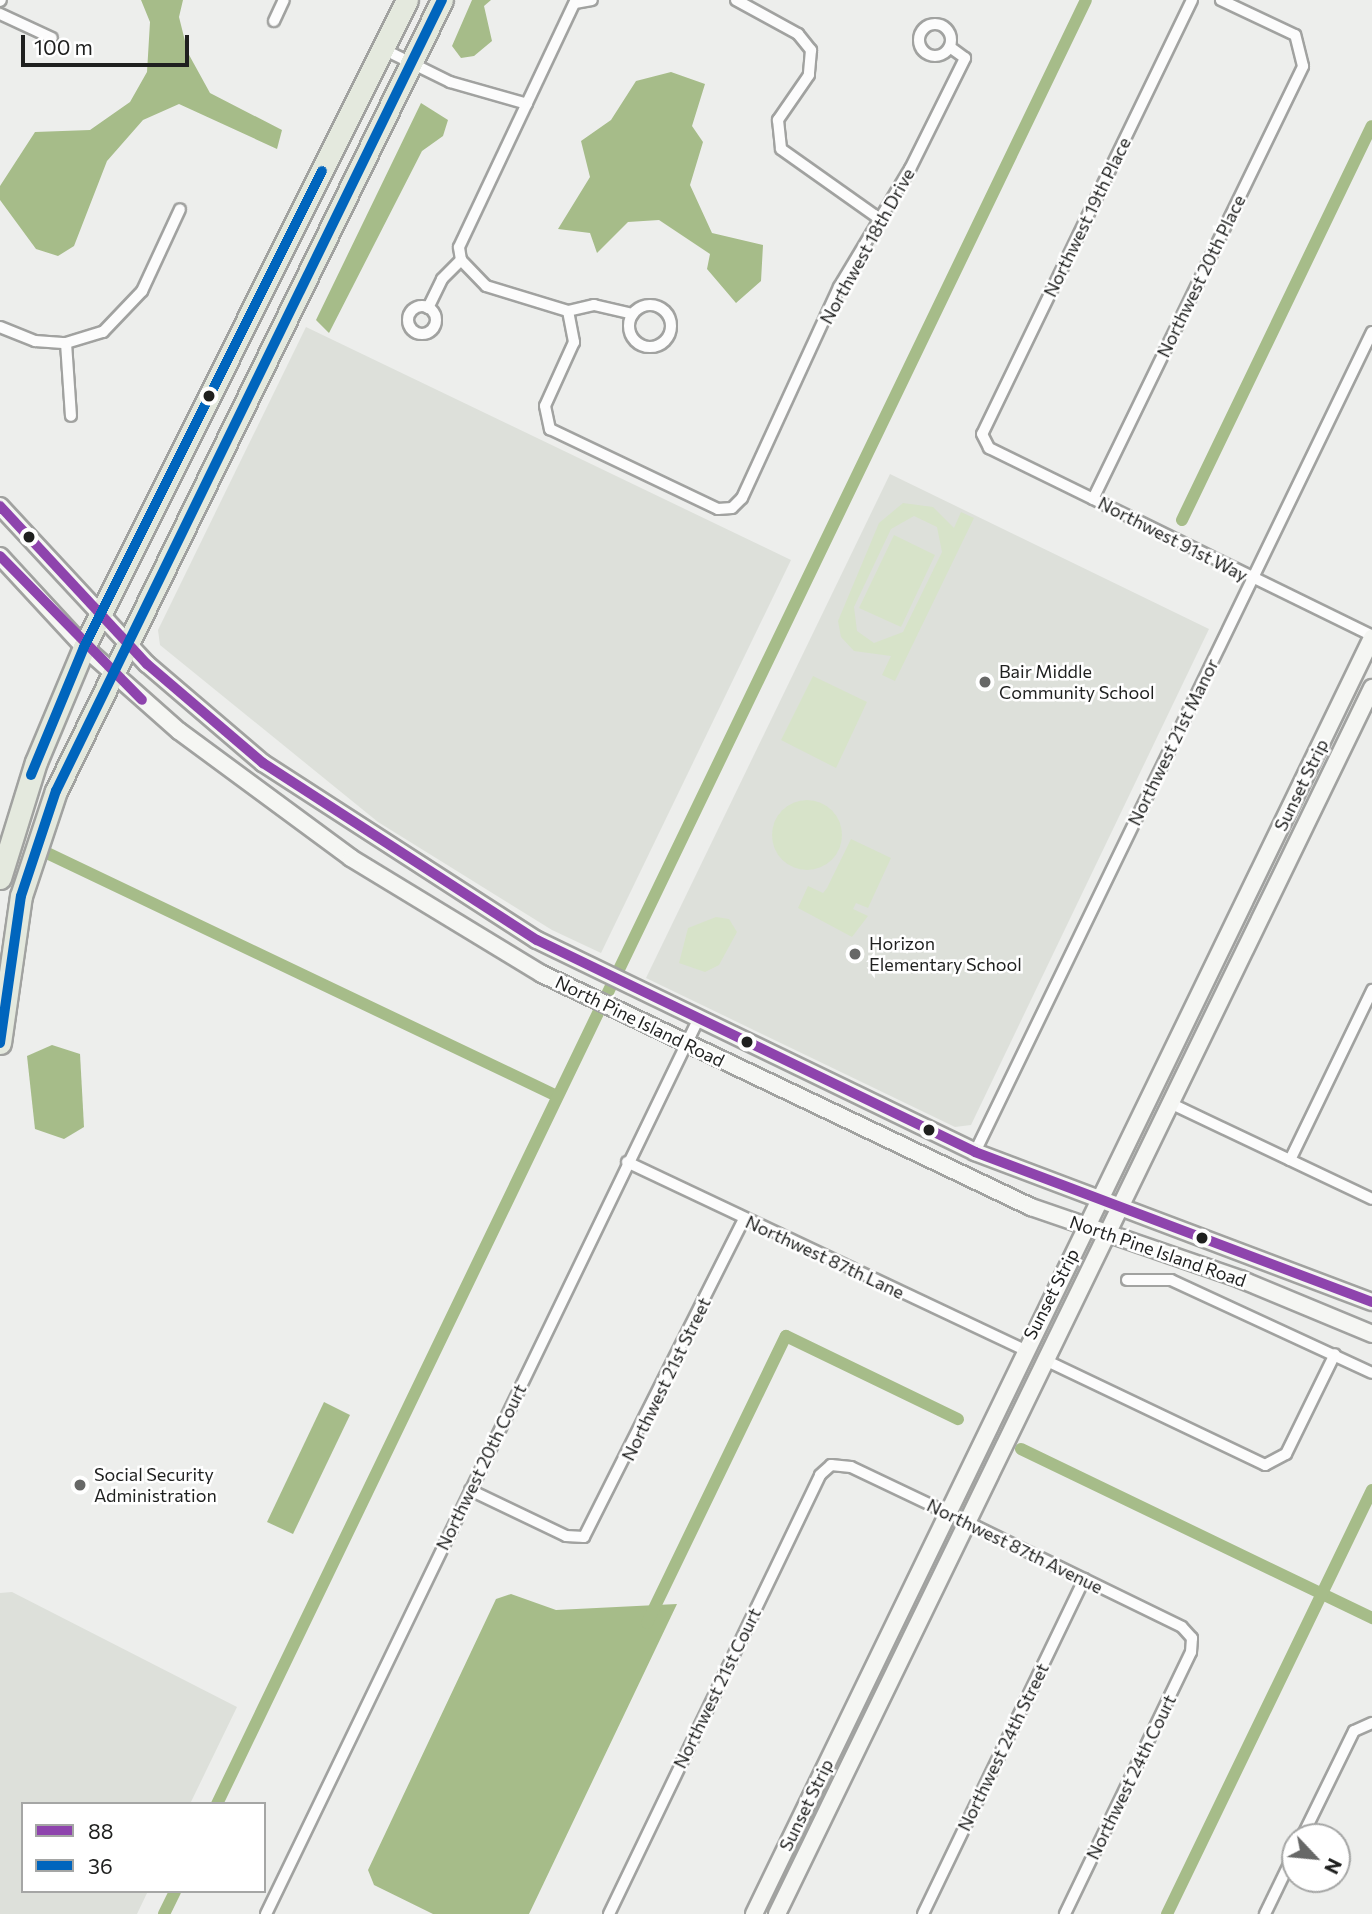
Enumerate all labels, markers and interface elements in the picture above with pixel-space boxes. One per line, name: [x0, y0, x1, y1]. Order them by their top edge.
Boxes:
scale bar: [24, 21, 192, 65]
text: 100 m: [34, 34, 93, 59]
street label: Northwest 19th Place: [1039, 134, 1135, 300]
street label: Northwest 18th Drive: [815, 164, 919, 328]
street label: Northwest 20th Place: [1152, 191, 1250, 361]
unlabelled marker: [202, 389, 216, 403]
street label: Northwest 91st Way: [1095, 492, 1251, 586]
unlabelled marker: [22, 530, 36, 544]
street label: Northwest 21st Manor: [1123, 655, 1223, 829]
place label: Bair Middle Community School: [999, 661, 1154, 704]
marker: Bair Middle Community School: [977, 674, 993, 690]
street label: Sunset Strip: [1269, 736, 1333, 834]
place label: Horizon Elementary School: [869, 933, 1022, 976]
marker: Horizon Elementary School: [847, 946, 863, 962]
street label: North Pine Island Road: [552, 971, 728, 1071]
unlabelled marker: [740, 1035, 754, 1049]
unlabelled marker: [922, 1123, 936, 1137]
street label: Northwest 87th Lane: [742, 1211, 908, 1303]
street label: North Pine Island Road: [1067, 1211, 1249, 1291]
unlabelled marker: [1195, 1231, 1209, 1245]
street label: Sunset Strip: [1019, 1245, 1083, 1343]
street label: Northwest 21st Street: [617, 1294, 715, 1464]
street label: Northwest 20th Court: [431, 1380, 531, 1554]
place label: Social Security Administration: [94, 1464, 217, 1506]
marker: Social Security Administration: [72, 1477, 88, 1493]
street label: Northwest 87th Avenue: [924, 1494, 1106, 1598]
street label: Northwest 21st Court: [669, 1604, 765, 1772]
street label: Northwest 24th Street: [953, 1660, 1053, 1834]
street label: Northwest 24th Court: [1082, 1691, 1180, 1863]
street label: Sunset Strip: [774, 1756, 838, 1854]
legend: [21, 1802, 266, 1893]
text: 88: [88, 1818, 114, 1843]
north arrow: [1281, 1823, 1351, 1893]
text: 36: [88, 1853, 113, 1878]
text: N: [1320, 1855, 1347, 1878]

